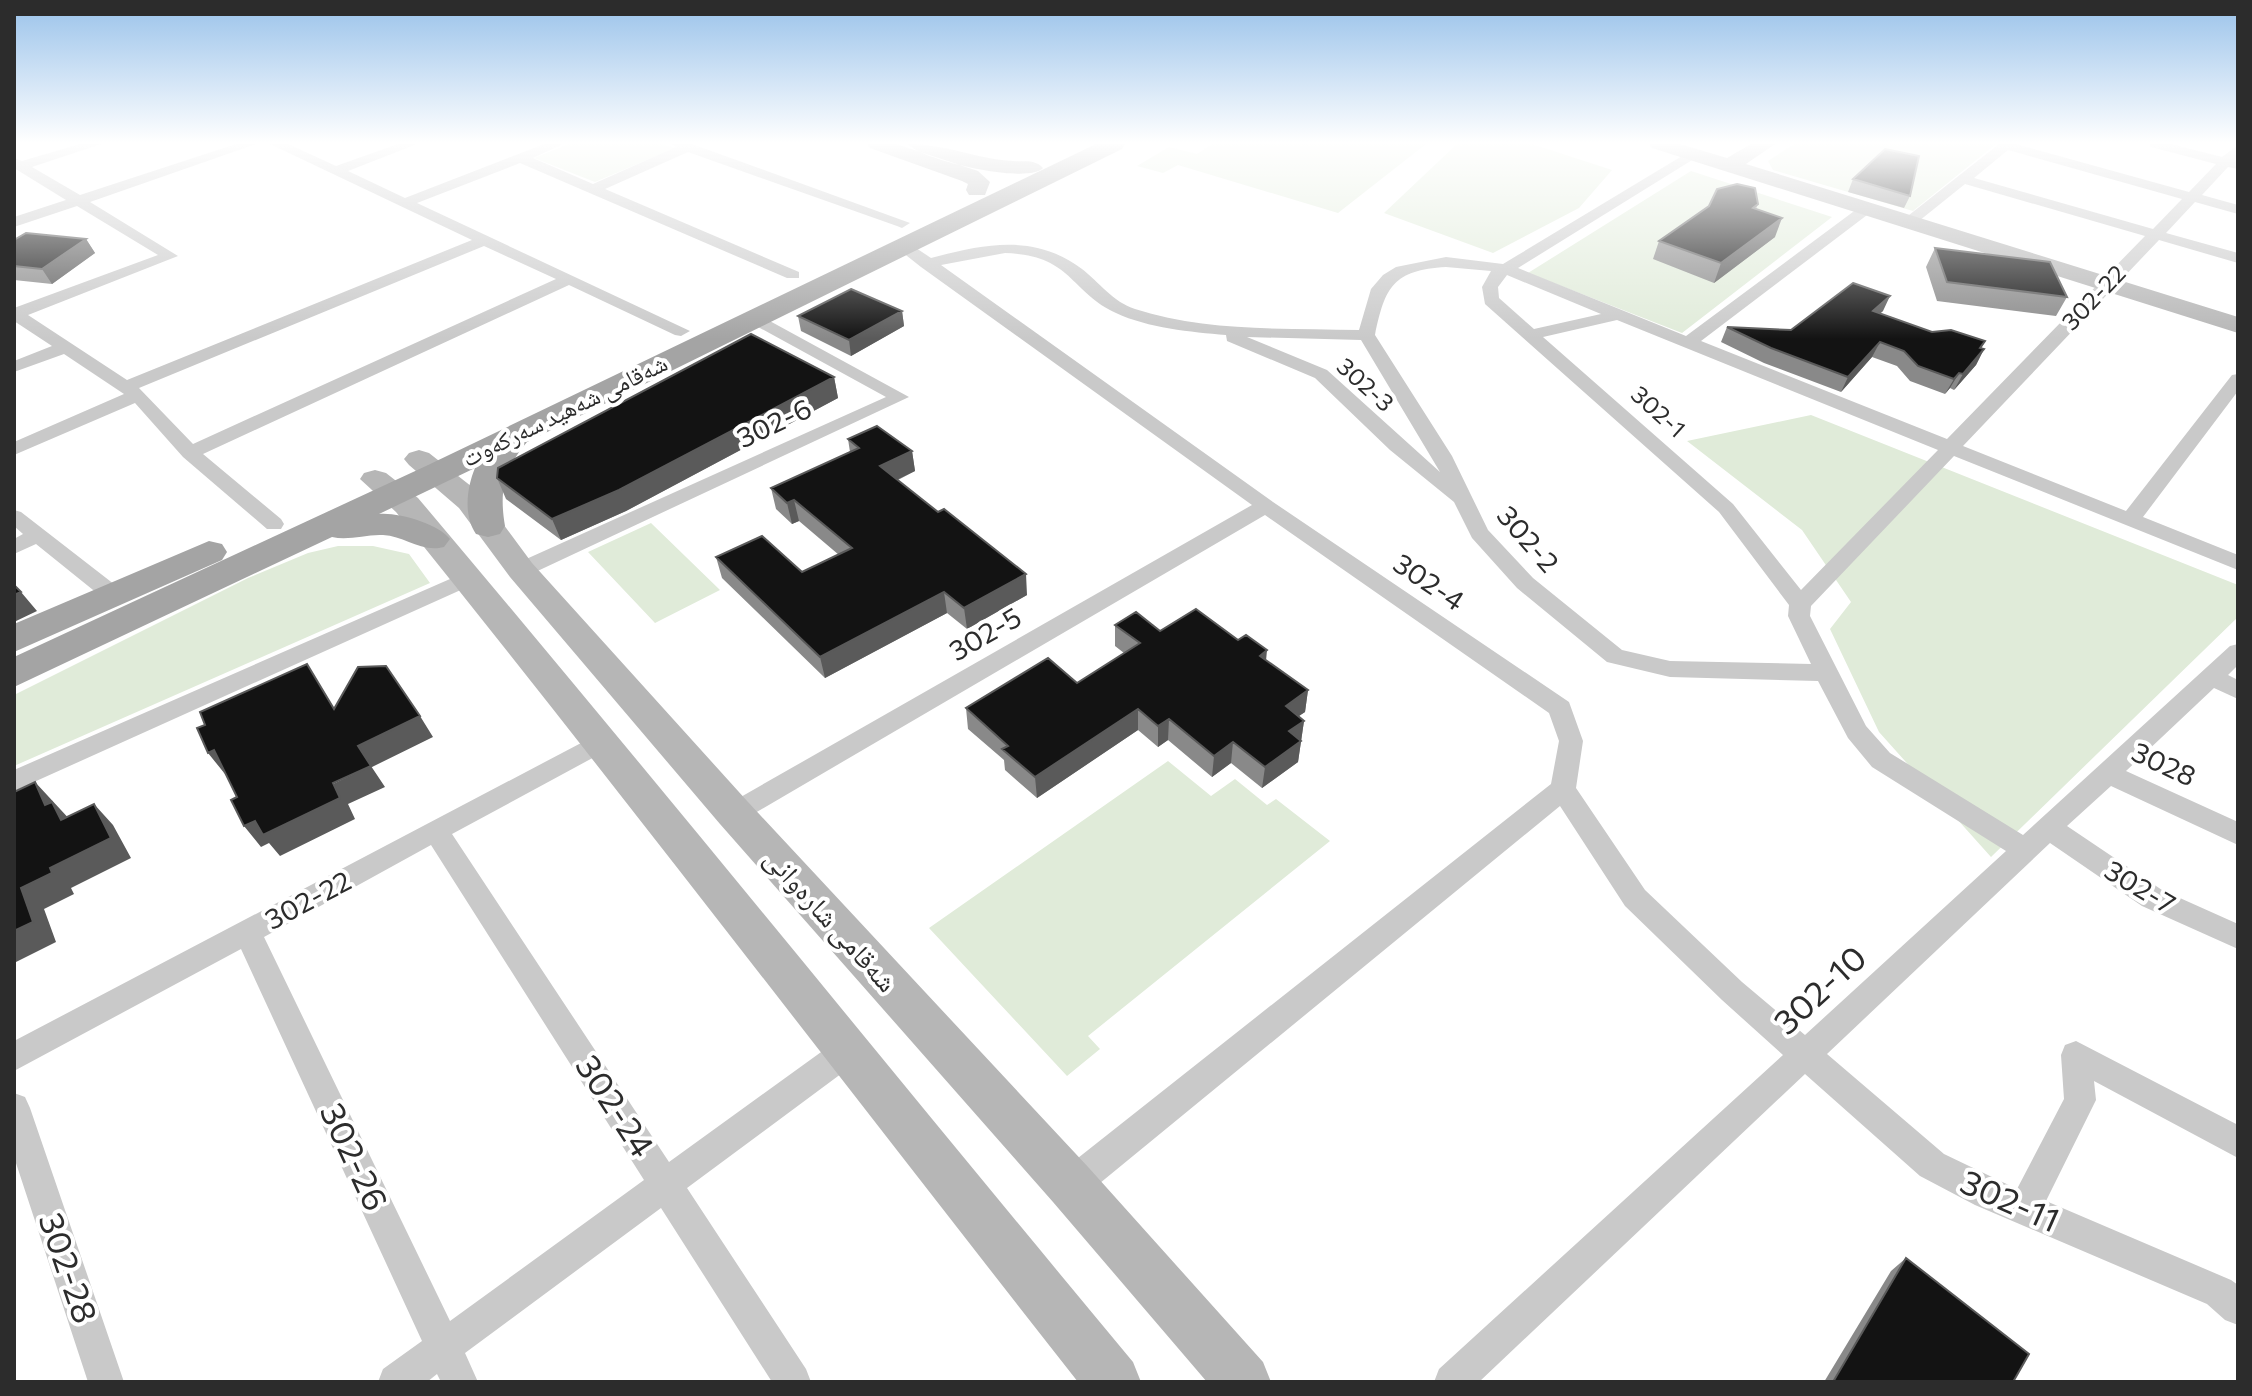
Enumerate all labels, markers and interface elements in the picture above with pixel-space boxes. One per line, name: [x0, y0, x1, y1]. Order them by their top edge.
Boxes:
street label: 302-22: [2055, 258, 2131, 336]
street label: شەقامی شەهید سەرکەوت: [457, 347, 672, 473]
street label: 302-3: [1332, 351, 1400, 417]
street label: 302-1: [1626, 379, 1692, 443]
street label: 302-6: [731, 390, 816, 454]
street label: 302-2: [1491, 498, 1567, 579]
street label: 302-4: [1388, 545, 1472, 617]
street label: 302-5: [942, 599, 1027, 667]
street label: 3028: [2127, 734, 2202, 793]
street label: شەقامی شارەوانی: [757, 840, 905, 1000]
street label: 302-7: [2099, 852, 2182, 920]
street label: 302-22: [259, 862, 356, 936]
street label: 302-10: [1764, 935, 1874, 1042]
street label: 302-24: [568, 1046, 665, 1164]
street label: 302-26: [313, 1096, 399, 1217]
street label: 302-11: [1955, 1159, 2067, 1239]
street label: 302-28: [31, 1207, 108, 1328]

